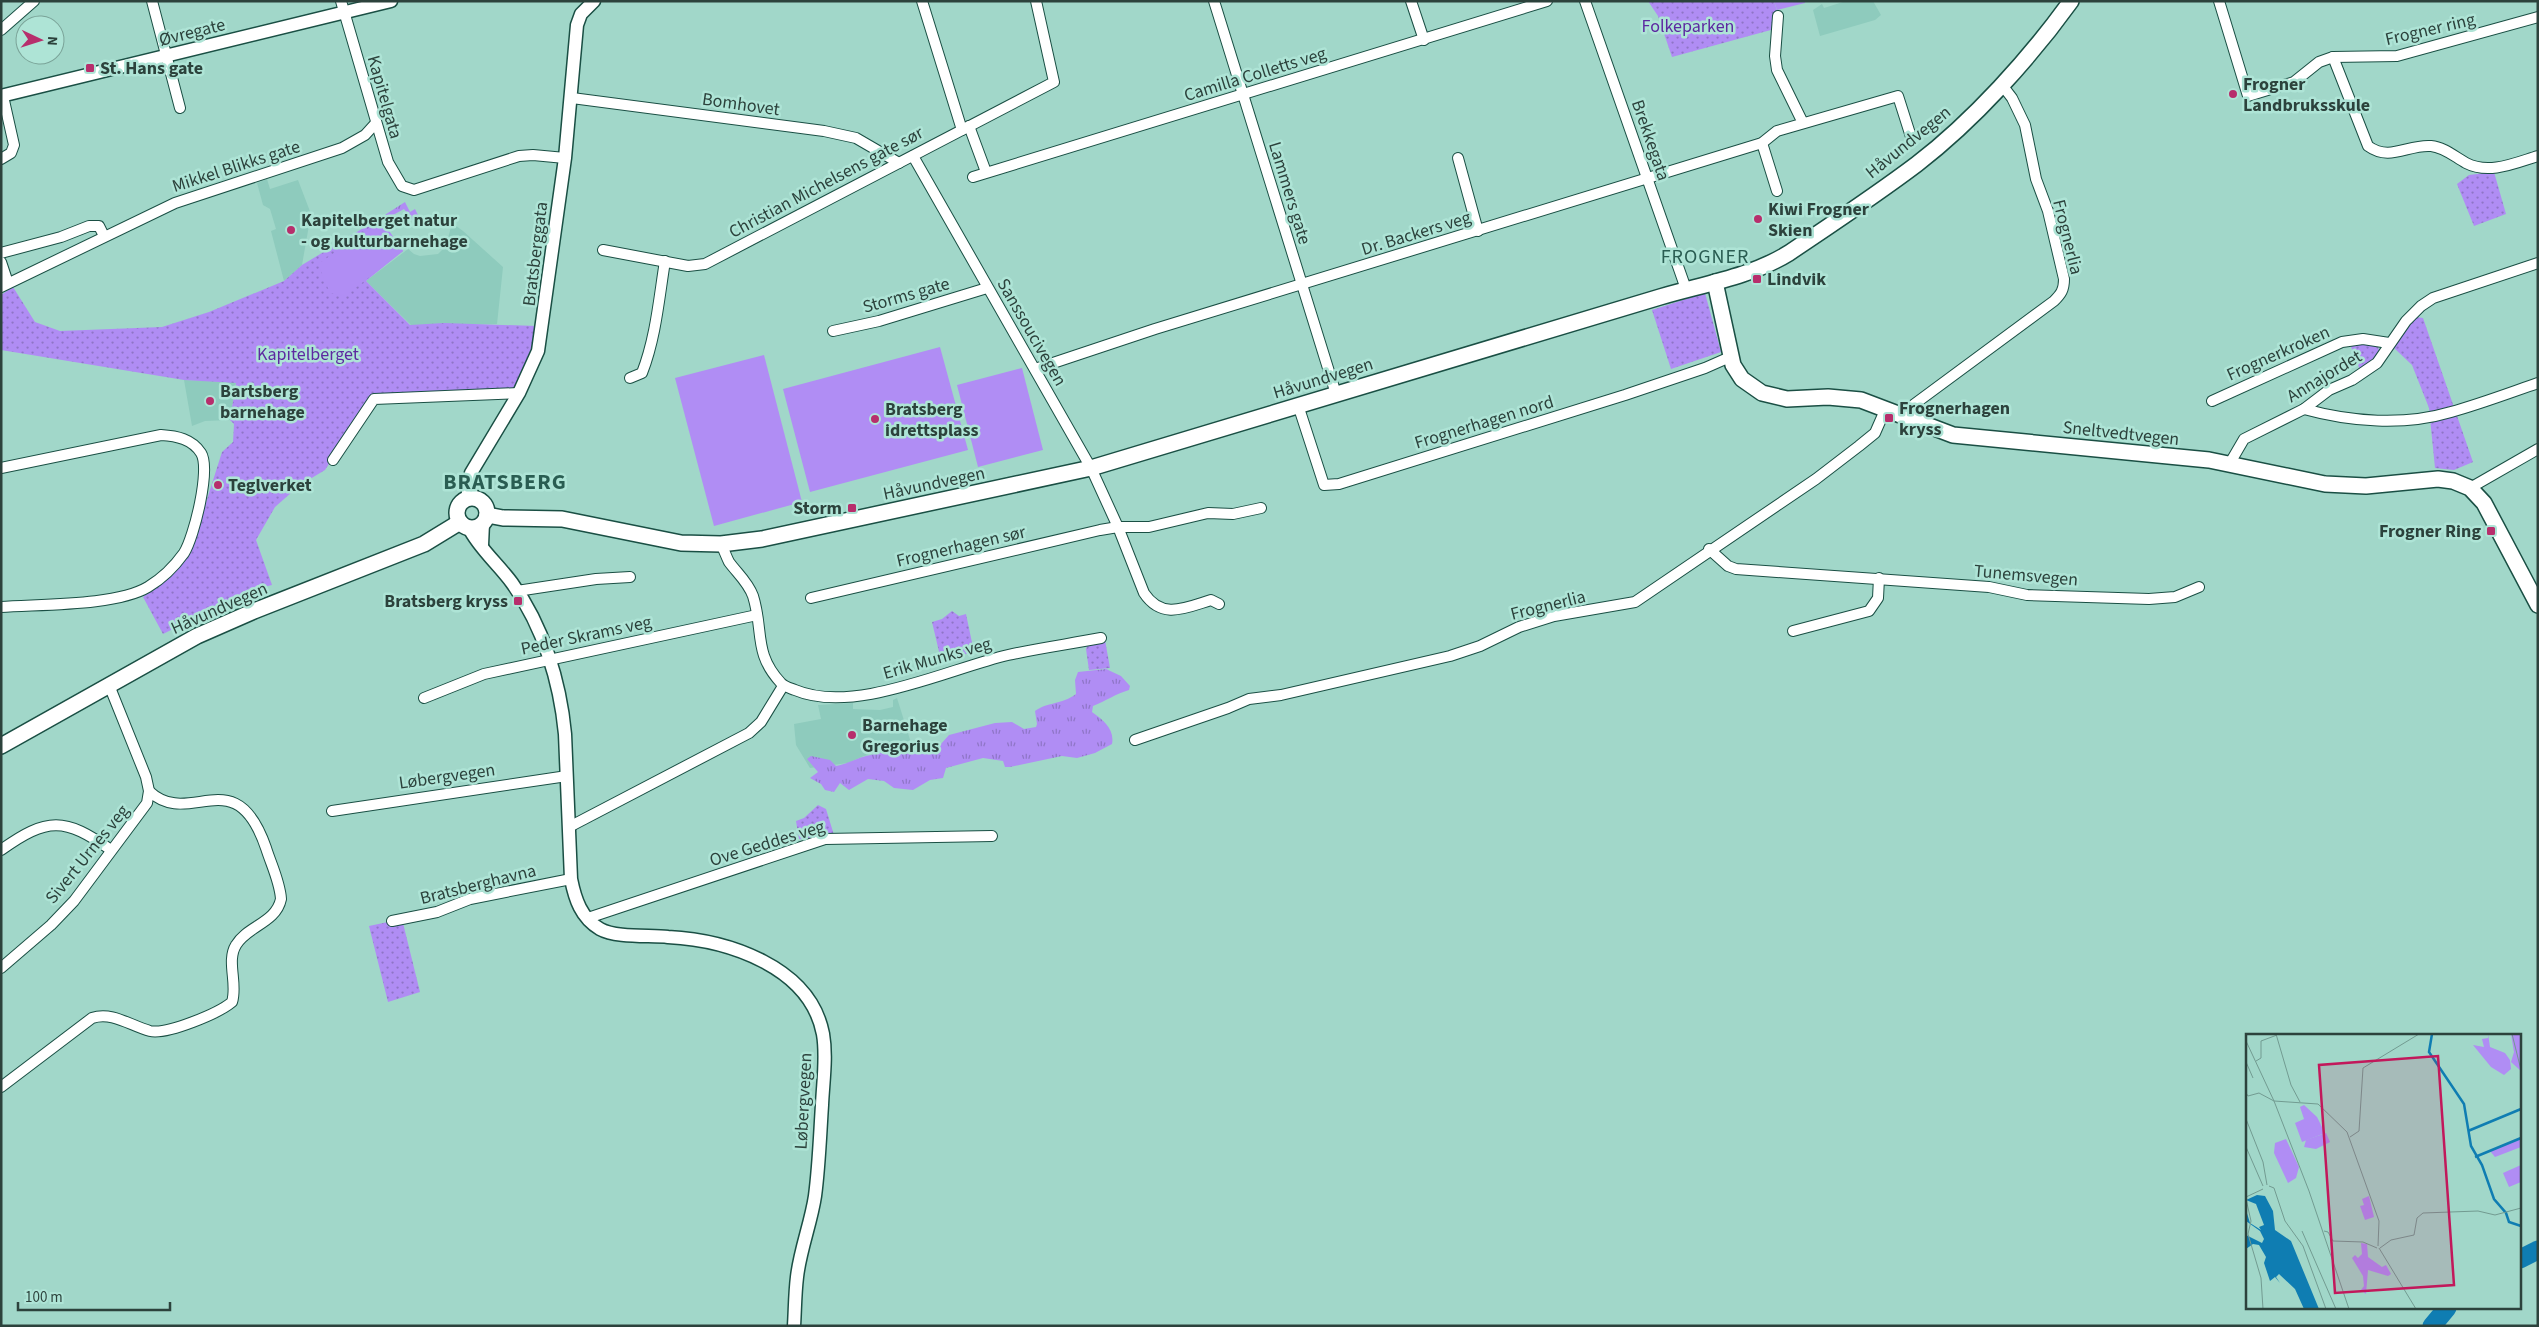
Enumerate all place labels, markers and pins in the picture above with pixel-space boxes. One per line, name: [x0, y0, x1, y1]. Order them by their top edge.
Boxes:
place label: St. Hans gate: [100, 56, 203, 81]
marker: St. Hans gate: [84, 62, 96, 74]
place label: Frogner Landbruksskule: [2243, 72, 2370, 118]
marker: Frogner Landbruksskule: [2227, 88, 2239, 100]
place label: Kiwi Frogner Skien: [1768, 197, 1870, 243]
place label: Kapitelberget natur - og kulturbarnehage: [301, 208, 468, 254]
marker: Kiwi Frogner Skien: [1752, 213, 1764, 225]
marker: Kapitelberget natur - og kulturbarnehage: [285, 224, 297, 236]
place label: Lindvik: [1767, 267, 1826, 292]
marker: Lindvik: [1751, 273, 1763, 285]
place label: Bartsberg barnehage: [220, 379, 305, 425]
marker: Bartsberg barnehage: [204, 395, 216, 407]
place label: Frognerhagen kryss: [1899, 396, 2010, 442]
place label: Bratsberg idrettsplass: [885, 397, 979, 443]
marker: Frognerhagen kryss: [1883, 412, 1895, 424]
marker: Bratsberg idrettsplass: [869, 413, 881, 425]
place label: Teglverket: [228, 473, 312, 498]
marker: Teglverket: [212, 479, 224, 491]
place label: Storm: [793, 496, 842, 521]
marker: Storm: [846, 502, 858, 514]
place label: Frogner Ring: [2379, 519, 2481, 544]
marker: Frogner Ring: [2485, 525, 2497, 537]
place label: Bratsberg kryss: [384, 589, 508, 614]
marker: Bratsberg kryss: [512, 595, 524, 607]
place label: Barnehage Gregorius: [862, 713, 948, 759]
marker: Barnehage Gregorius: [846, 729, 858, 741]

